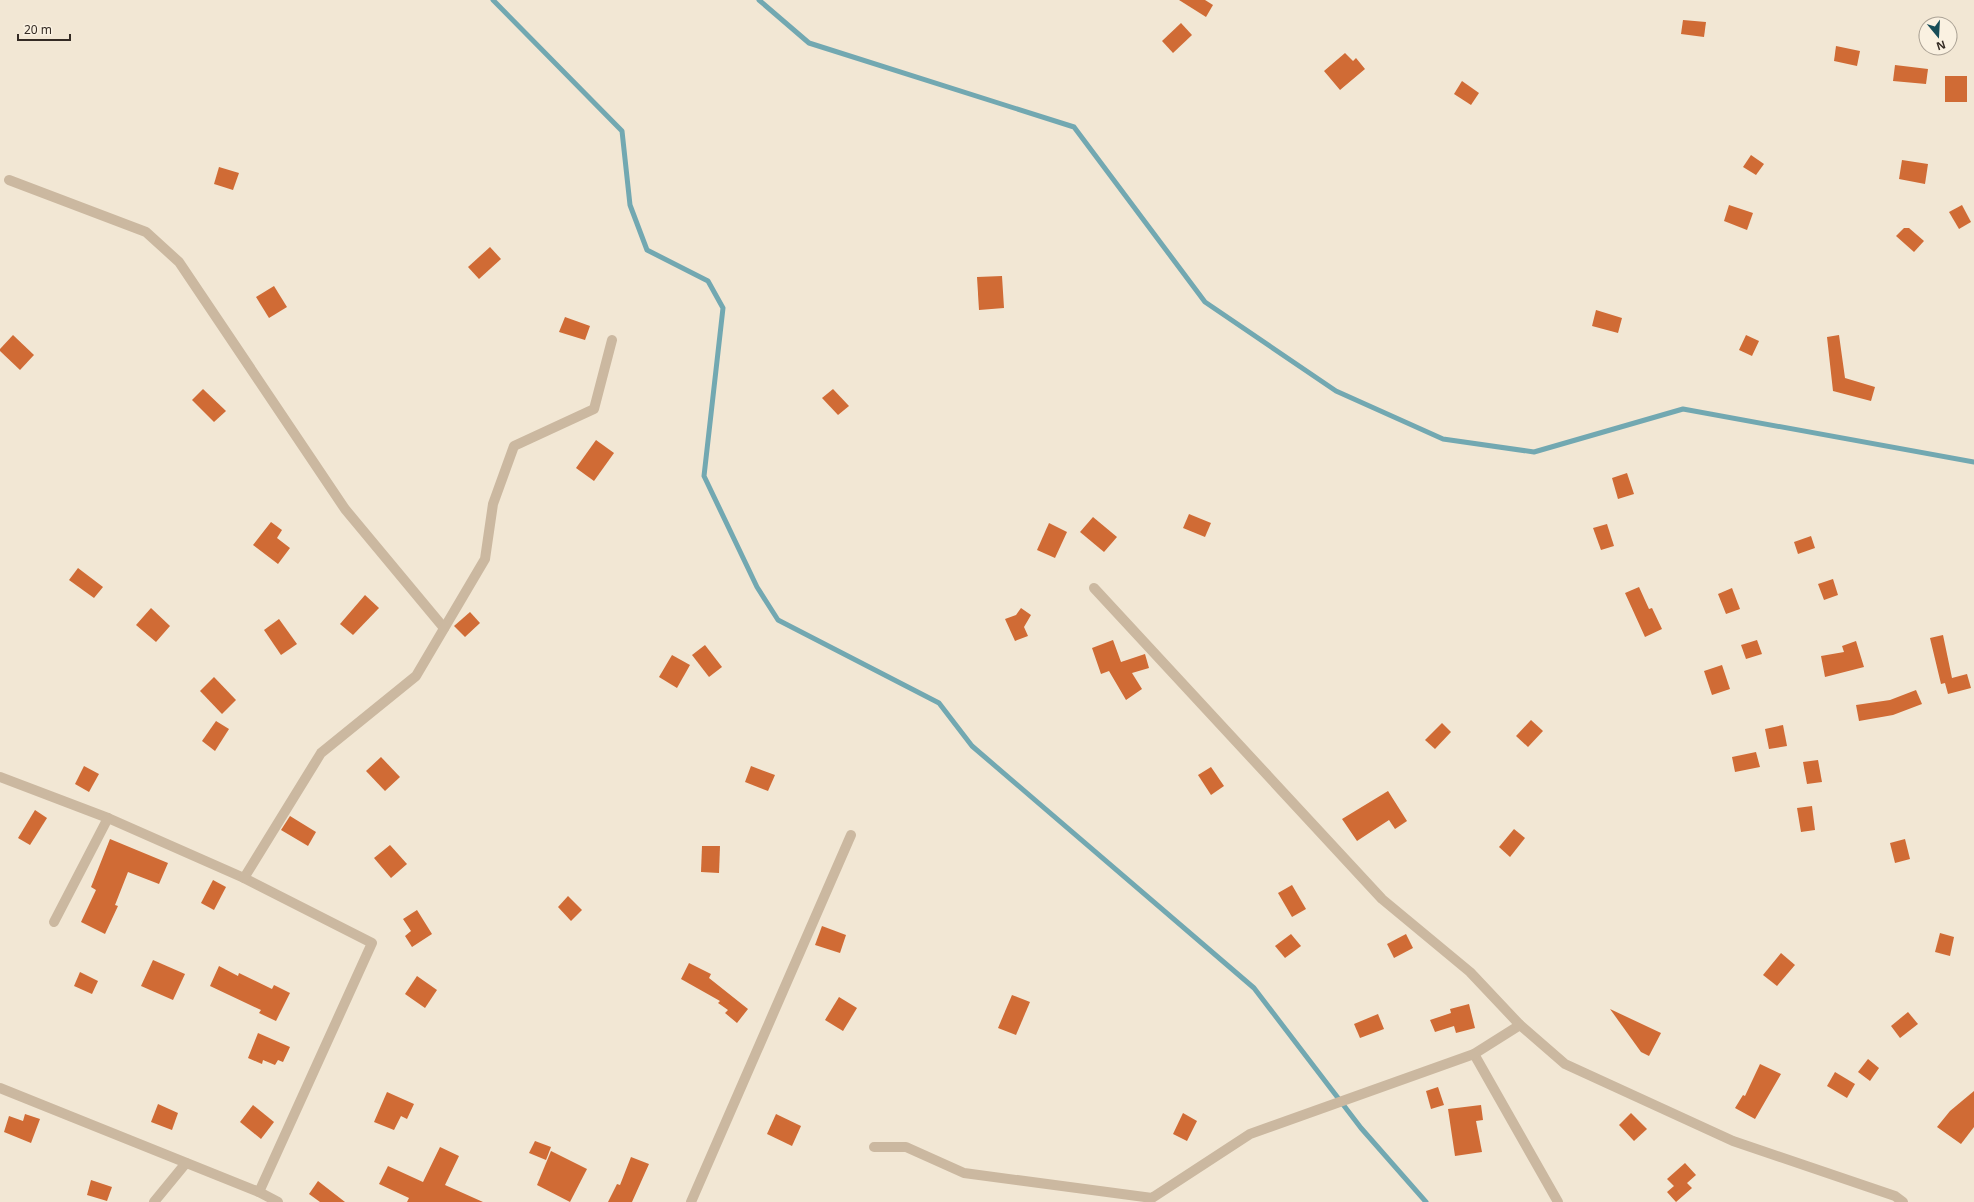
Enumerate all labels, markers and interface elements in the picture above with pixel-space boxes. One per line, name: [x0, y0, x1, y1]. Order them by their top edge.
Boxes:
scale bar: [18, 16, 70, 42]
north arrow: [1918, 16, 1958, 56]
text: 20 m: [24, 21, 52, 38]
text: N: [1935, 37, 1948, 55]

